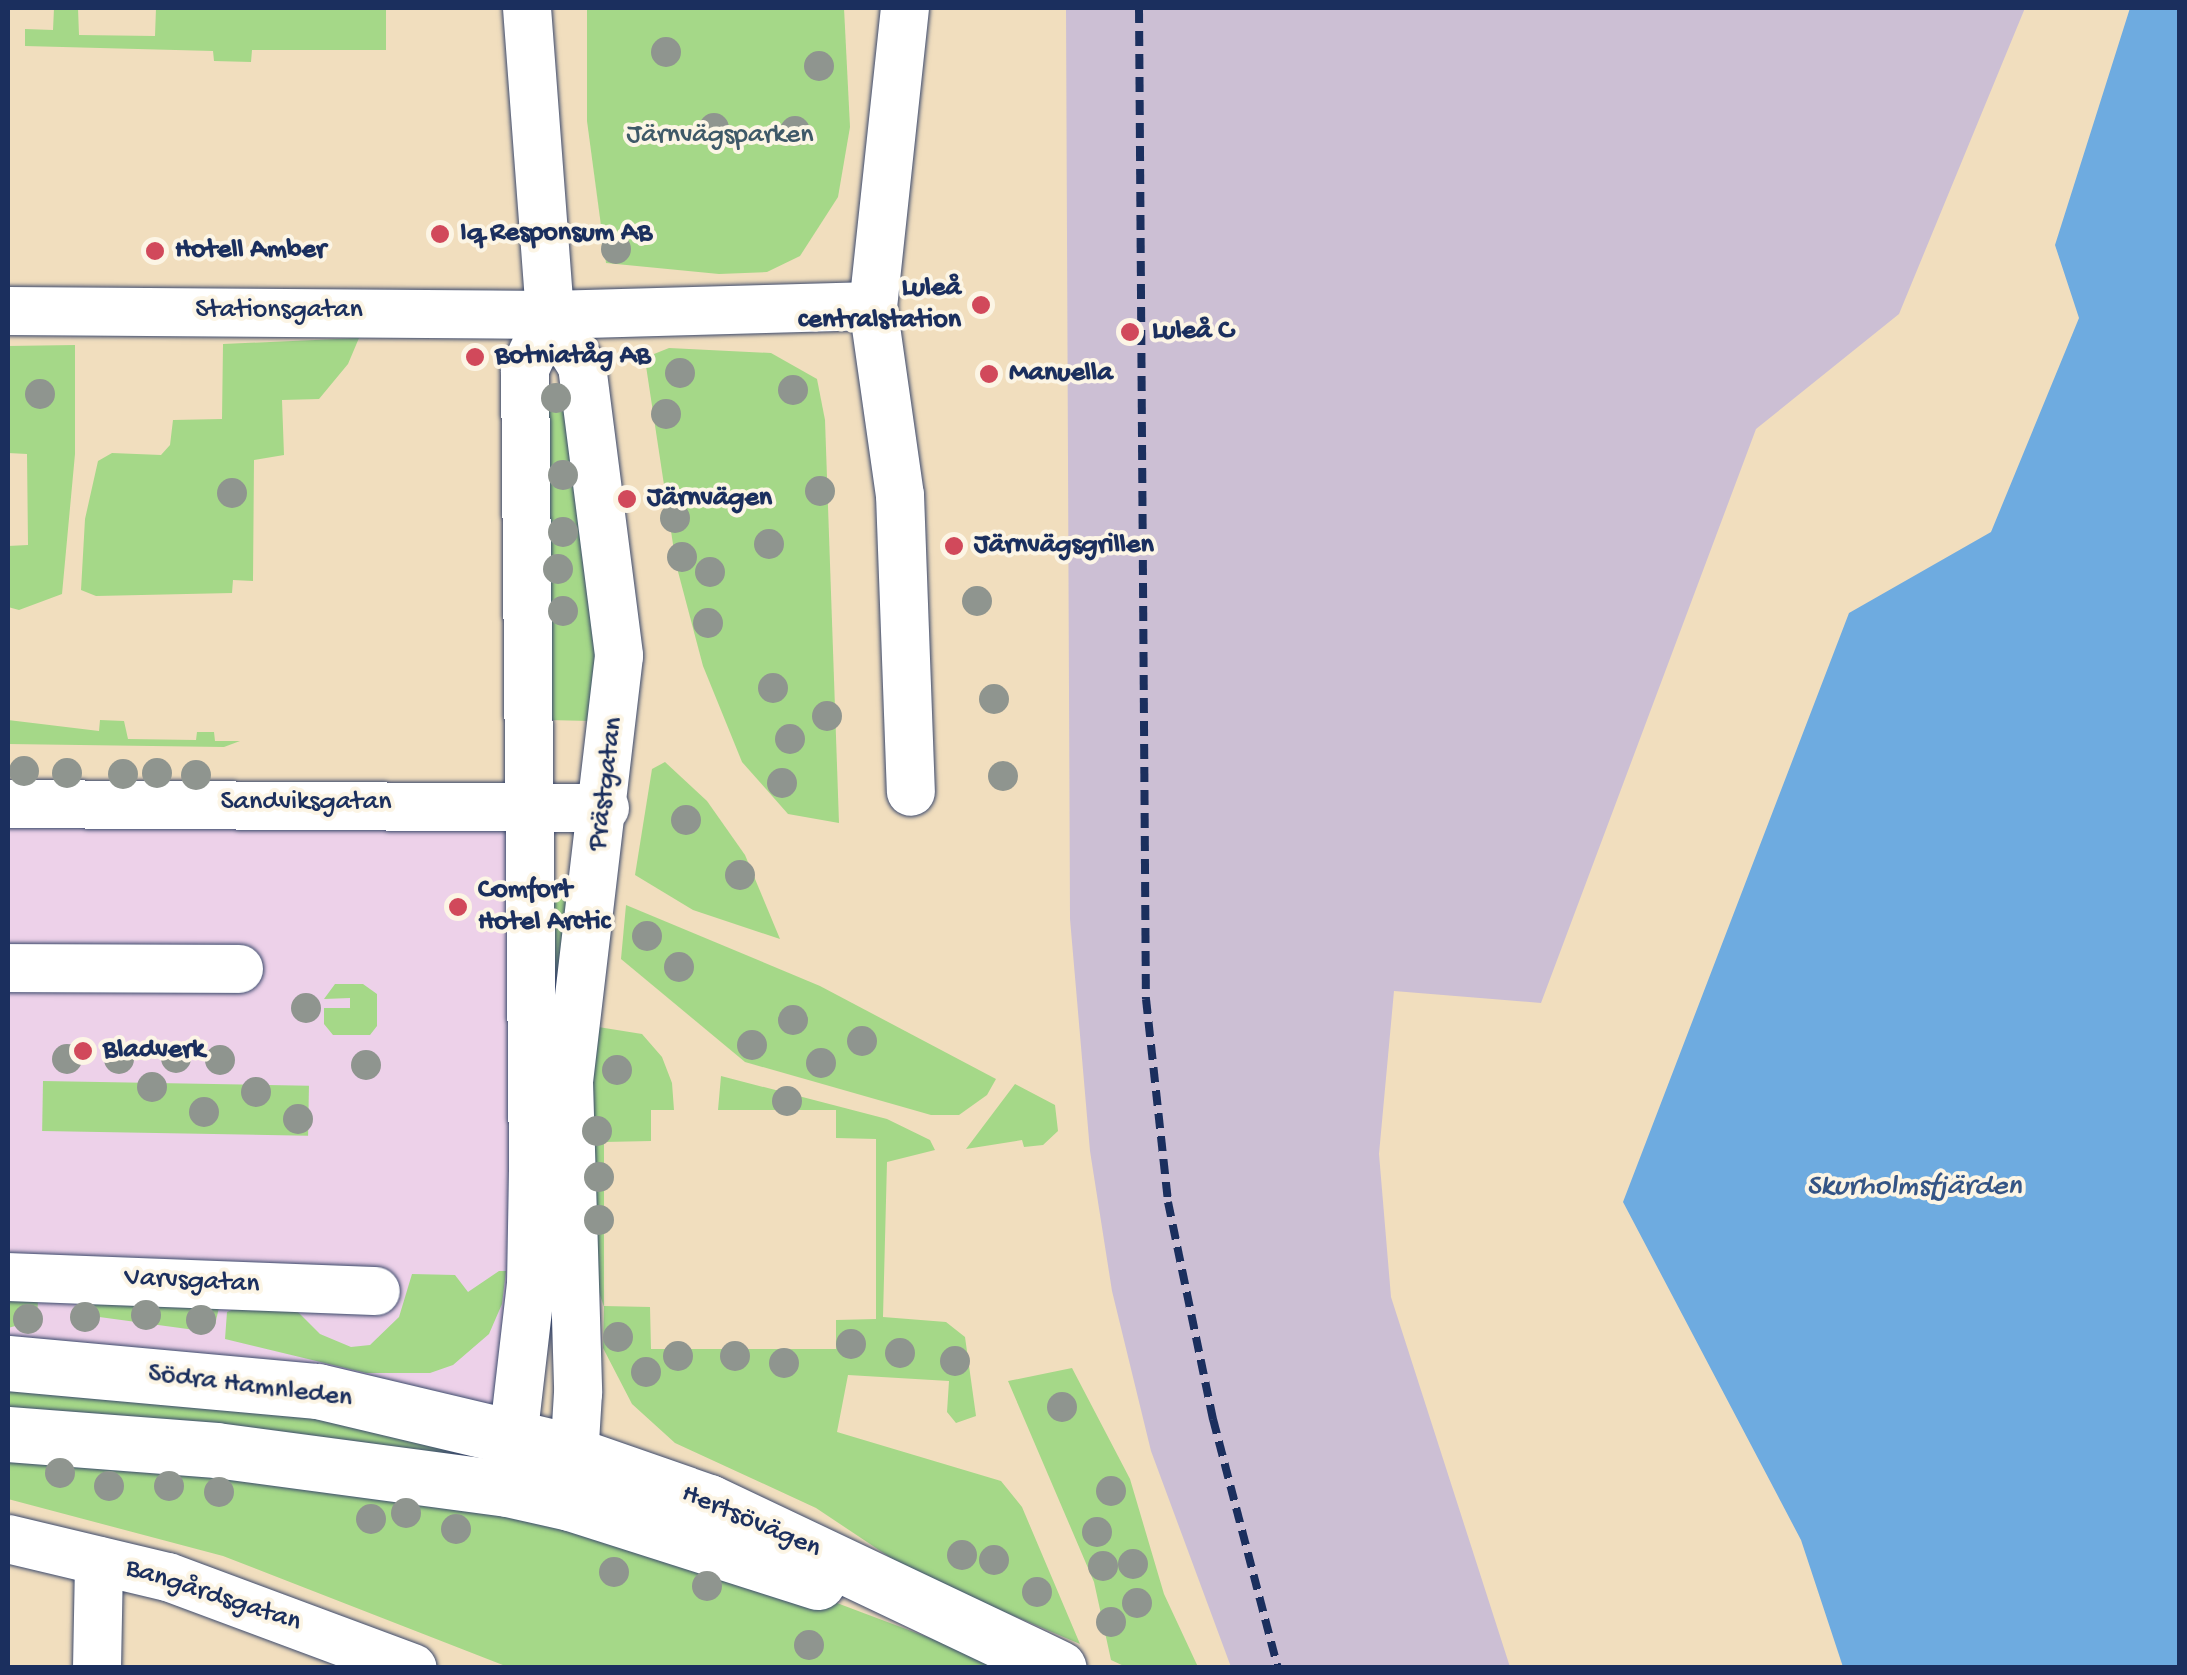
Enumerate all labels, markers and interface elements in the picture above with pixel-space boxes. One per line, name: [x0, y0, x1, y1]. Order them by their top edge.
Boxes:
park label: Järnvägsparken: [626, 119, 814, 153]
place label: Iq Responsum AB: [460, 217, 652, 251]
marker: Iq Responsum AB: [429, 223, 451, 245]
place label: Hotell Amber: [175, 234, 326, 268]
marker: Hotell Amber: [144, 240, 166, 262]
place label: Luleå centralstation: [798, 272, 961, 338]
street label: Stationsgatan: [195, 294, 363, 328]
marker: Luleå centralstation: [970, 294, 992, 316]
place label: Luleå C: [1152, 315, 1233, 349]
marker: Luleå C: [1117, 319, 1143, 345]
place label: Botniatåg AB: [495, 340, 651, 374]
marker: Botniatåg AB: [464, 346, 486, 368]
place label: Manuella: [1009, 357, 1113, 391]
marker: Manuella: [978, 363, 1000, 385]
place label: Järnvägen: [647, 482, 772, 516]
marker: Järnvägen: [616, 488, 638, 510]
place label: Järnvägsgrillen: [974, 529, 1154, 563]
marker: Järnvägsgrillen: [943, 535, 965, 557]
street label: Prästgatan: [582, 715, 632, 853]
street label: Sandviksgatan: [220, 786, 392, 820]
place label: Comfort Hotel Arctic: [478, 874, 610, 940]
marker: Comfort Hotel Arctic: [447, 896, 469, 918]
place label: Bladverk: [103, 1034, 205, 1068]
marker: Bladverk: [72, 1040, 94, 1062]
water label: Skurholmsfjärden: [1806, 1170, 2022, 1206]
street label: Varvsgatan: [123, 1262, 261, 1302]
street label: Södra Hamnleden: [146, 1358, 354, 1416]
street label: Hertsövägen: [676, 1478, 826, 1566]
street label: Bangårdsgatan: [121, 1552, 305, 1640]

